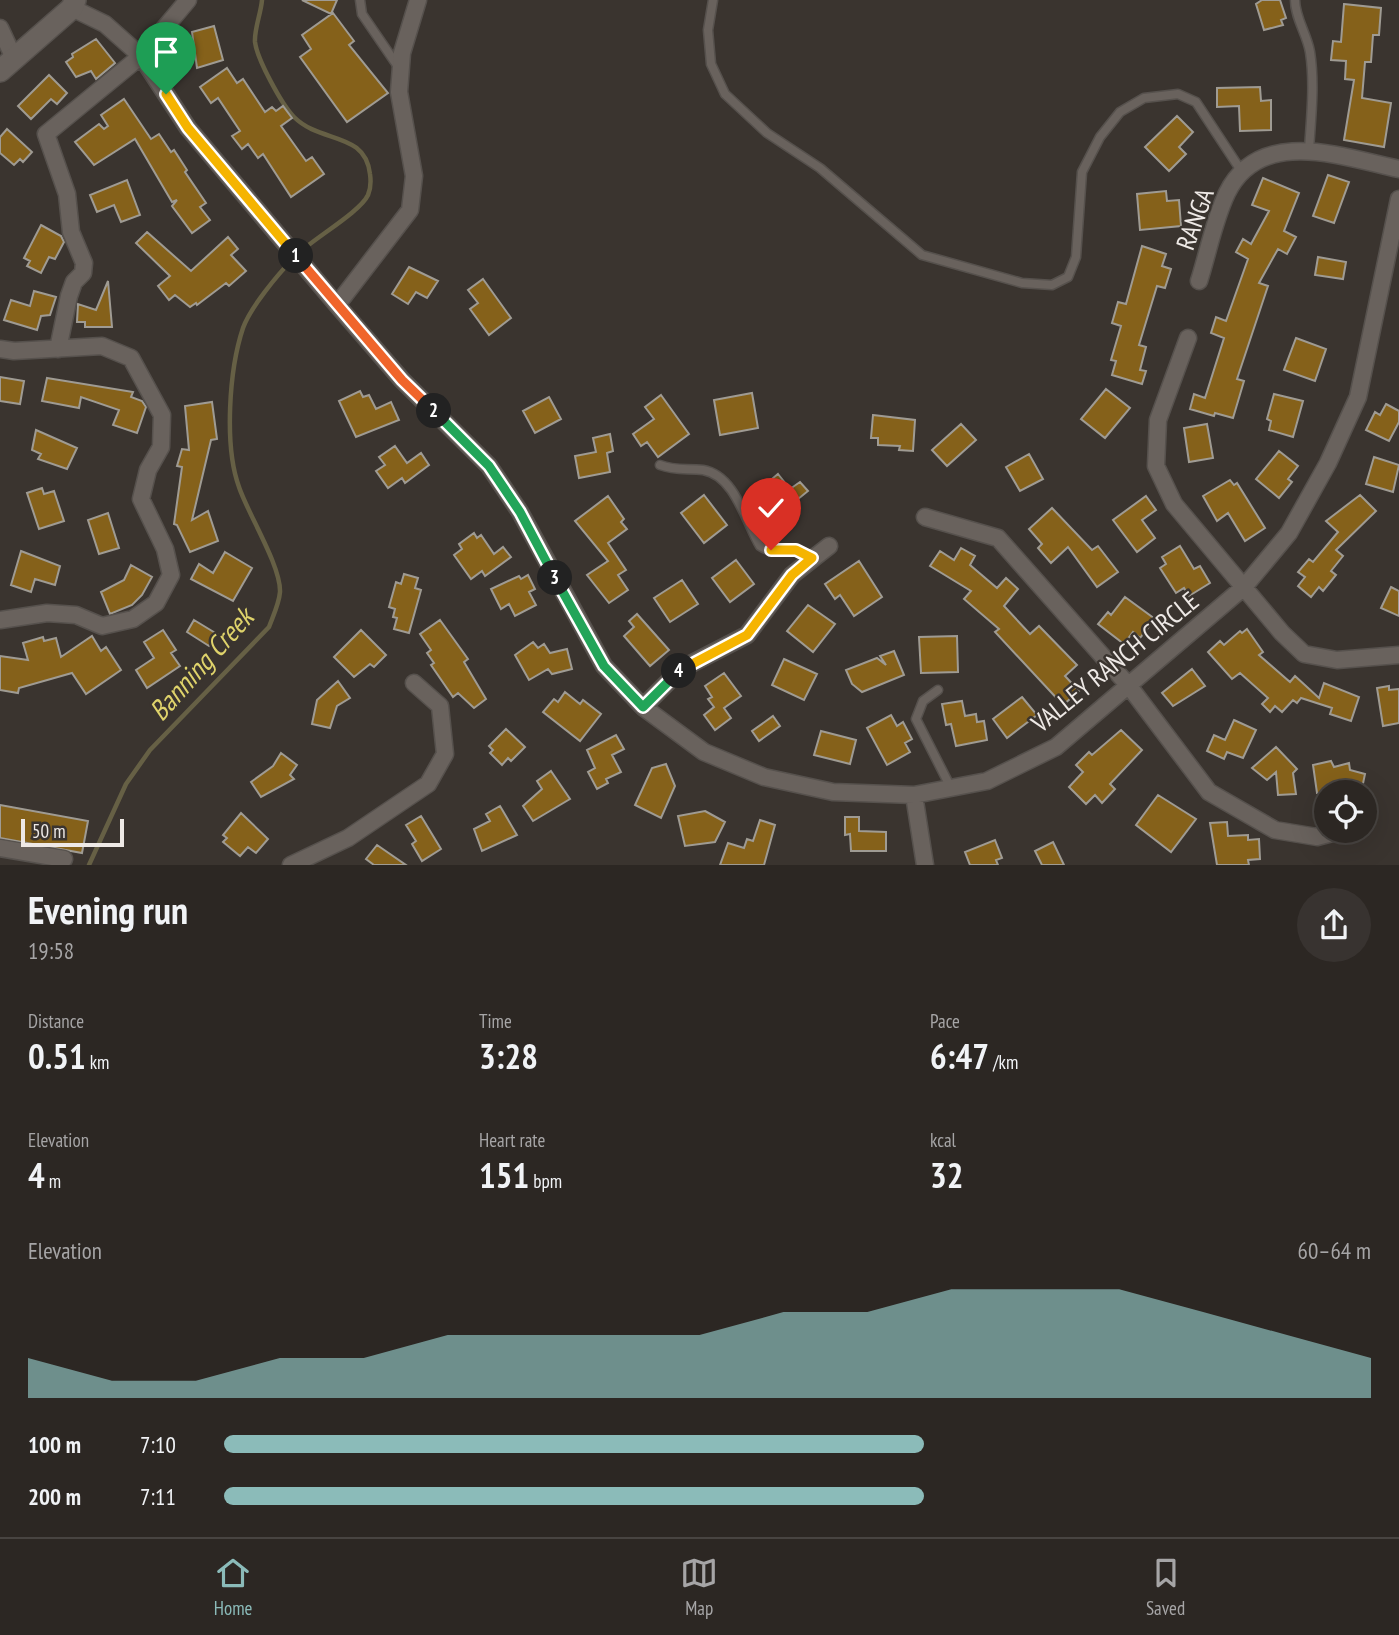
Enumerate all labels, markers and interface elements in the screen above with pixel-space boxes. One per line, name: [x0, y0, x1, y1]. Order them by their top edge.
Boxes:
pin: [136, 22, 196, 94]
icon: arrive: [147, 33, 185, 71]
street label: RANGA: [1168, 183, 1221, 254]
pin: 1: [278, 238, 314, 274]
text: 1: [291, 243, 300, 267]
pin: 2: [416, 394, 452, 428]
text: 2: [429, 398, 438, 422]
pin: [741, 478, 801, 550]
icon: check: [752, 489, 790, 527]
pin: 3: [538, 560, 572, 596]
text: 3: [550, 565, 559, 589]
street label: VALLEY RANCH CIRCLE: [1023, 584, 1205, 740]
water label: Banning Creek: [140, 597, 263, 728]
pin: 4: [662, 654, 696, 688]
text: 4: [674, 658, 683, 682]
map controls: [1314, 780, 1377, 843]
button: locate: [1314, 780, 1377, 843]
scale bar: [21, 816, 124, 848]
text: 50 m: [32, 819, 66, 843]
text: Evening run: [28, 885, 188, 934]
button: share: [1297, 888, 1371, 962]
text: 19:58: [28, 936, 74, 965]
text: Distance: [28, 1009, 84, 1033]
text: Time: [479, 1009, 512, 1033]
text: Pace: [930, 1009, 960, 1033]
text: 0.51: [28, 1033, 86, 1079]
text: 3:28: [479, 1033, 538, 1079]
text: 6:47: [930, 1033, 989, 1079]
text: km: [86, 1050, 109, 1074]
text: /km: [989, 1050, 1018, 1074]
text: Elevation: [28, 1128, 89, 1152]
text: Heart rate: [479, 1128, 545, 1152]
text: kcal: [930, 1128, 956, 1152]
text: 4: [28, 1152, 45, 1198]
text: 151: [479, 1152, 529, 1198]
text: 32: [930, 1152, 963, 1198]
text: m: [45, 1169, 61, 1193]
text: bpm: [529, 1169, 562, 1193]
text: Elevation: [28, 1236, 102, 1265]
text: 60–64 m: [1298, 1236, 1371, 1265]
text: 100 m: [28, 1430, 81, 1459]
text: 7:10: [140, 1430, 176, 1459]
text: 200 m: [28, 1482, 81, 1511]
text: 7:11: [140, 1482, 176, 1511]
tab: Home: [214, 1554, 252, 1620]
tab: Map: [680, 1554, 718, 1620]
tab: Saved: [1146, 1554, 1185, 1620]

